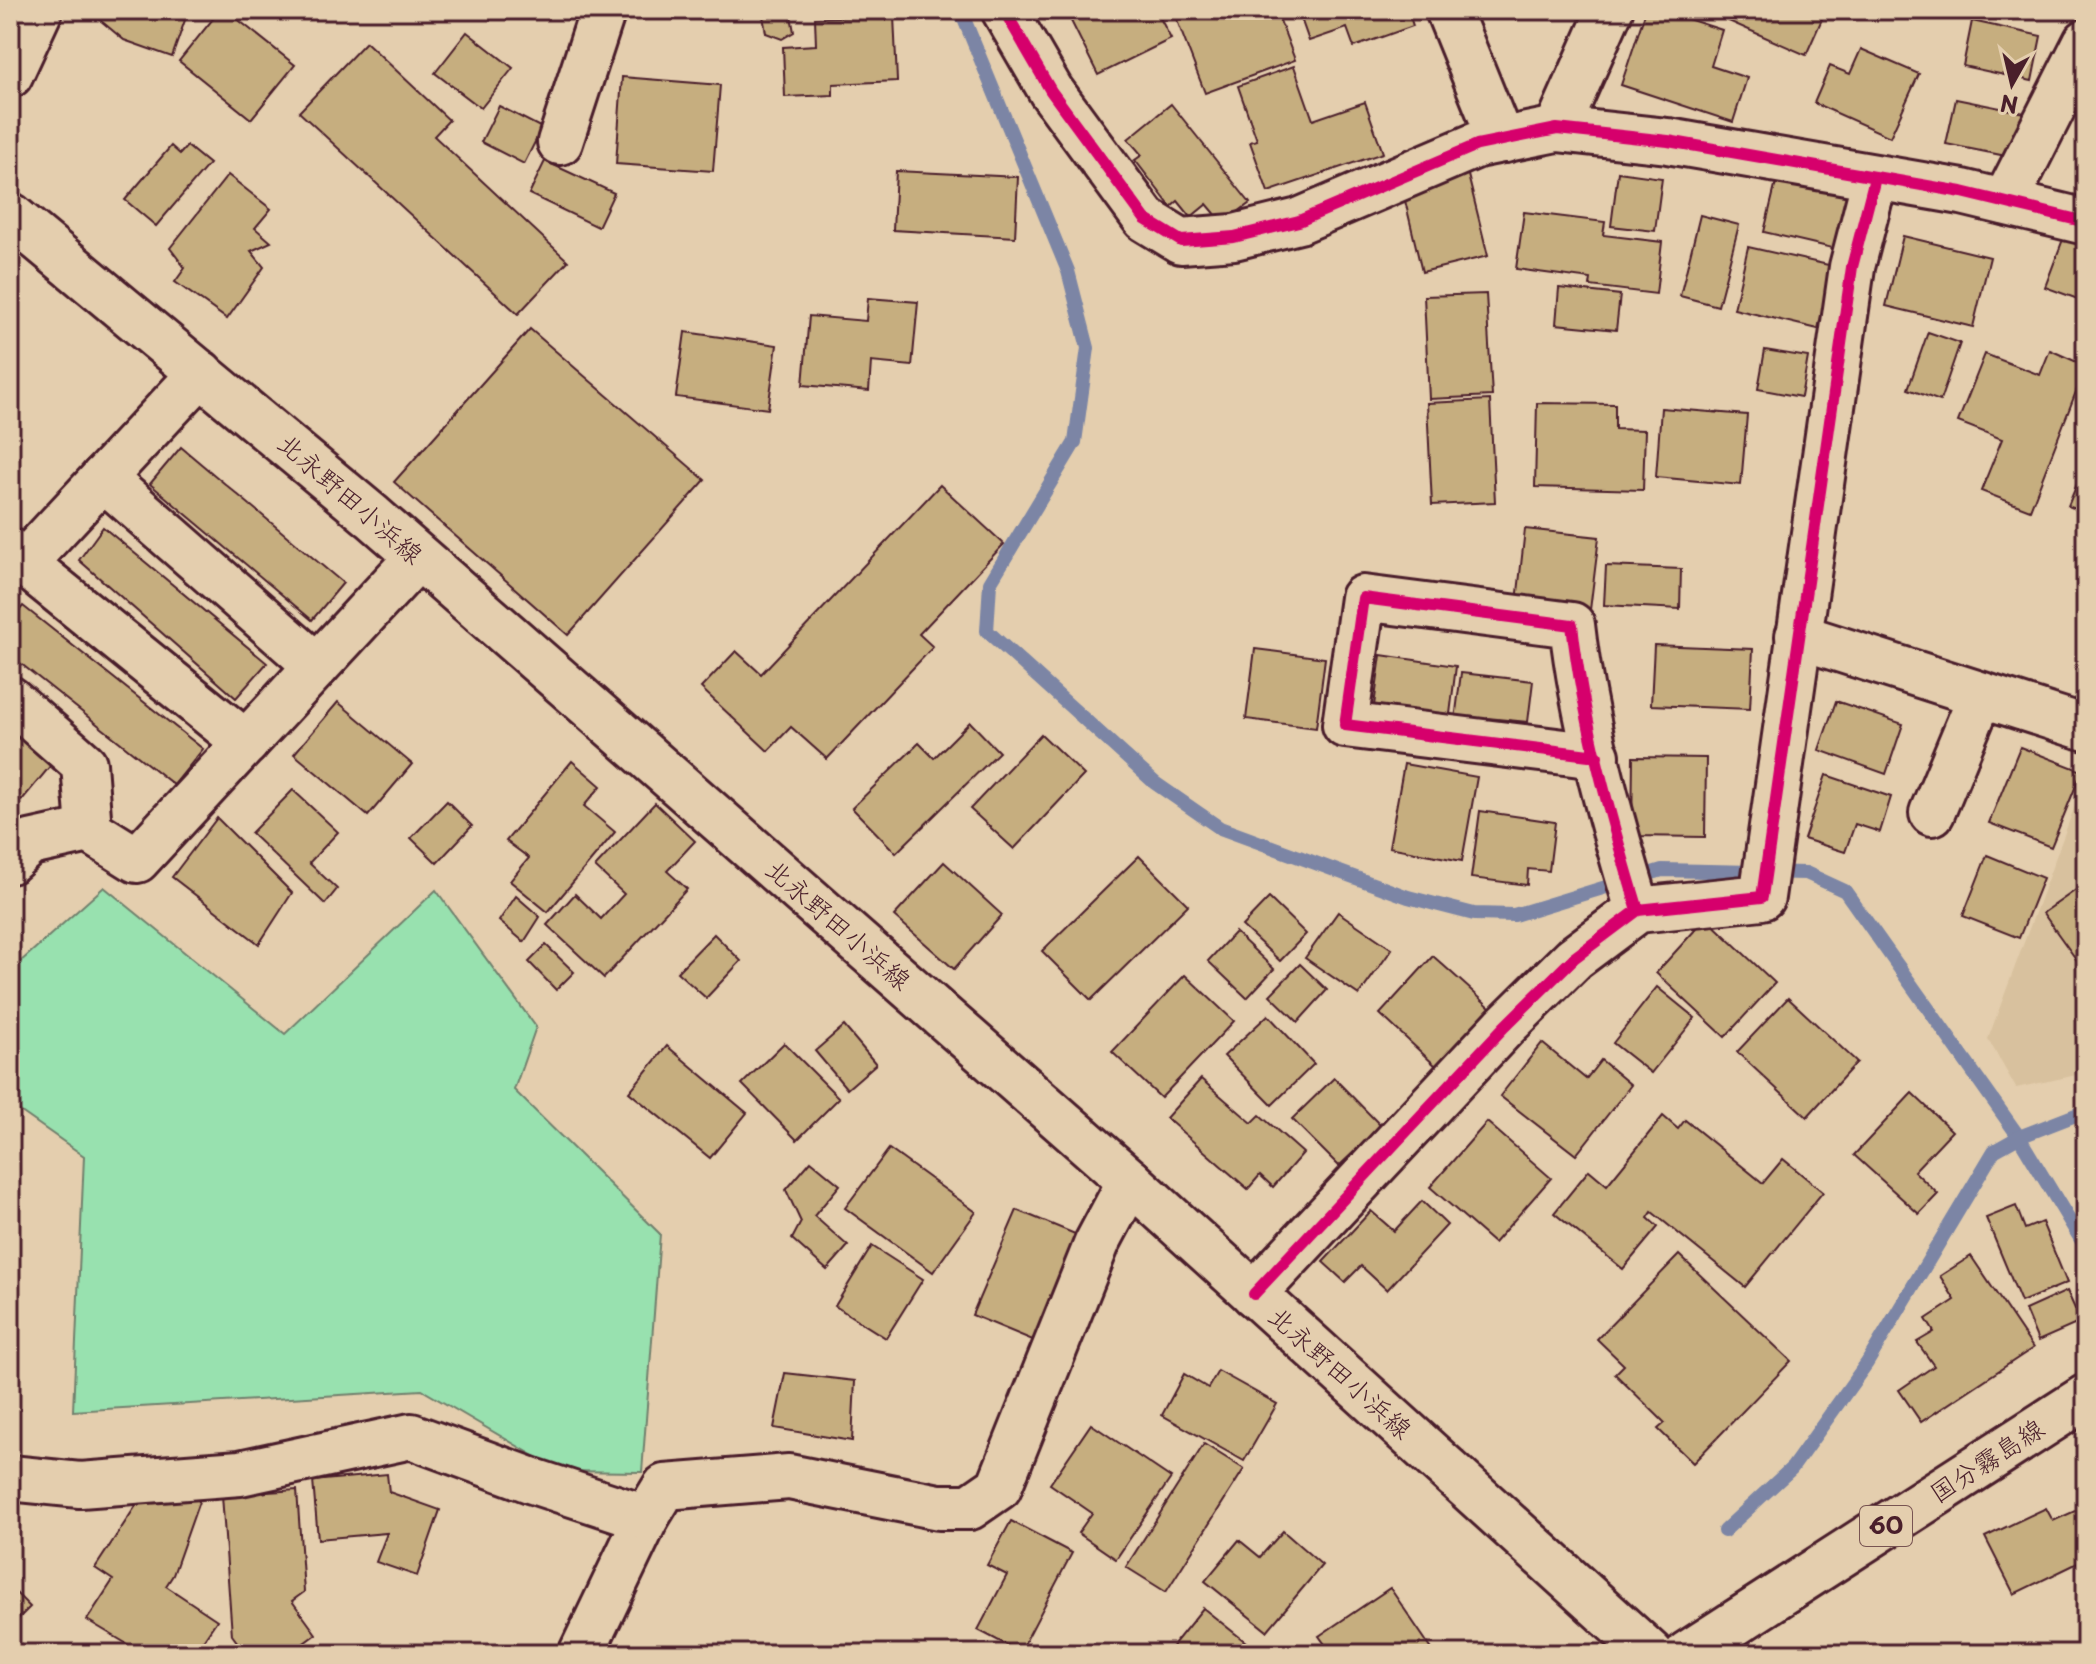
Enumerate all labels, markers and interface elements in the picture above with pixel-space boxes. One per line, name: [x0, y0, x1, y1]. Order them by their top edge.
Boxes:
north arrow: [1972, 44, 2052, 124]
text: N: [1998, 88, 2020, 123]
street label: 北永野田小浜線: [270, 423, 432, 572]
street label: 北永野田小浜線: [758, 849, 920, 998]
street label: 北永野田小浜線: [1260, 1296, 1422, 1447]
street label: 国分霧島線: [1921, 1408, 2051, 1512]
road number: 60: [1860, 1506, 1912, 1546]

